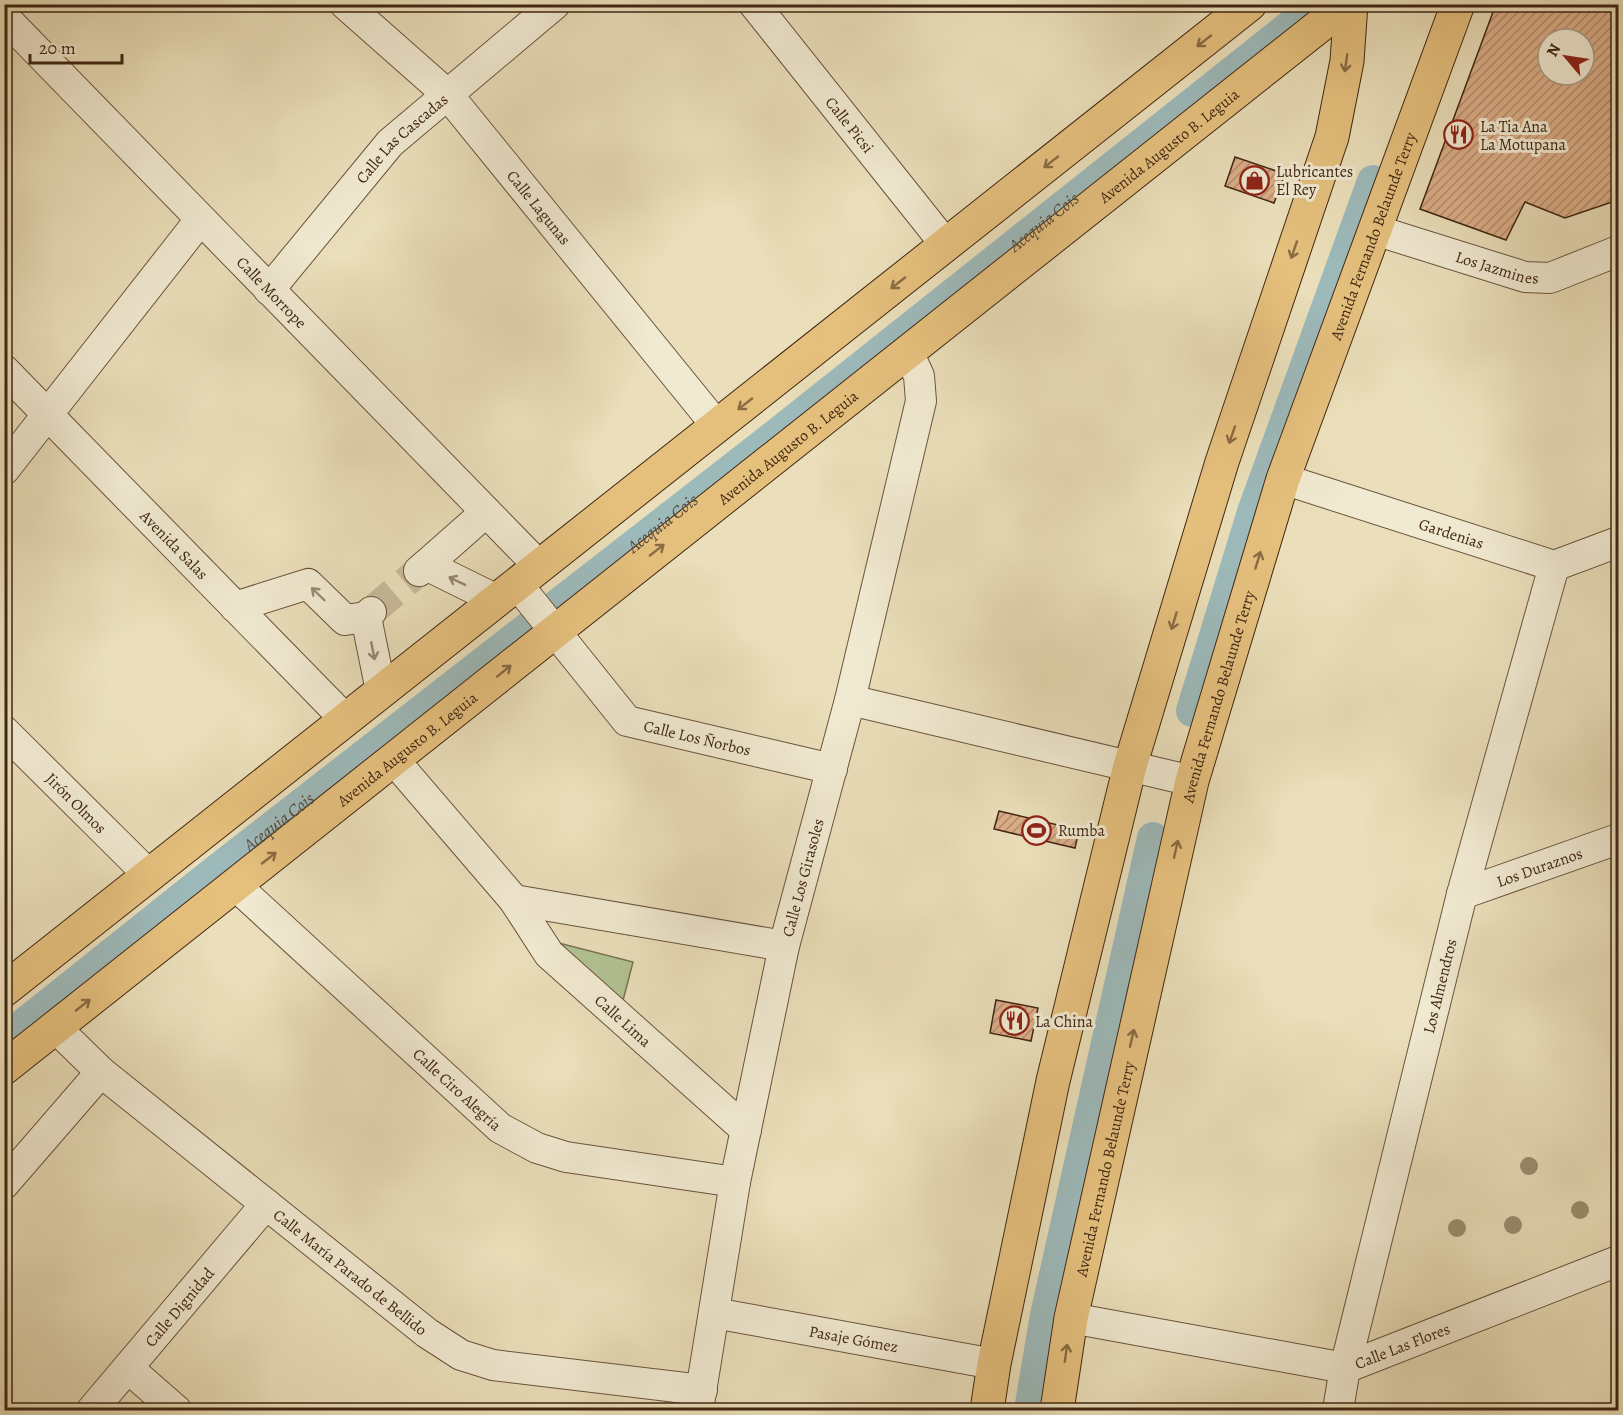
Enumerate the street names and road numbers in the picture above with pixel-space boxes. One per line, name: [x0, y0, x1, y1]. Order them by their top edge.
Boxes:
street label: Avenida Augusto B. Leguia: [1094, 83, 1245, 209]
street label: Calle Las Cascadas: [351, 89, 453, 189]
street label: Calle Picsi: [820, 92, 879, 158]
street label: Avenida Fernando Belaunde Terry: [1325, 128, 1422, 344]
street label: Calle Lagunas: [501, 166, 576, 250]
street label: Los Jazmines: [1453, 246, 1539, 290]
street label: Calle Morrope: [231, 252, 311, 334]
street label: Avenida Augusto B. Leguia: [713, 385, 864, 511]
street label: Avenida Salas: [134, 505, 213, 585]
street label: Gardenias: [1416, 513, 1486, 555]
street label: Avenida Fernando Belaunde Terry: [1177, 587, 1261, 806]
street label: Avenida Augusto B. Leguia: [332, 687, 483, 813]
street label: Calle Los Ñorbos: [642, 715, 753, 762]
street label: Jirón Olmos: [40, 768, 111, 839]
street label: Calle Los Girasoles: [777, 816, 830, 939]
street label: Los Duraznos: [1494, 842, 1586, 893]
street label: Los Almendros: [1418, 937, 1463, 1036]
street label: Calle Lima: [590, 990, 656, 1053]
street label: Calle Ciro Alegría: [408, 1044, 506, 1137]
street label: Avenida Fernando Belaunde Terry: [1070, 1058, 1141, 1280]
street label: Calle María Parado de Bellido: [268, 1204, 432, 1341]
street label: Calle Dignidad: [140, 1263, 220, 1352]
street label: Calle Las Flores: [1352, 1318, 1453, 1375]
street label: Pasaje Gómez: [807, 1321, 900, 1358]

